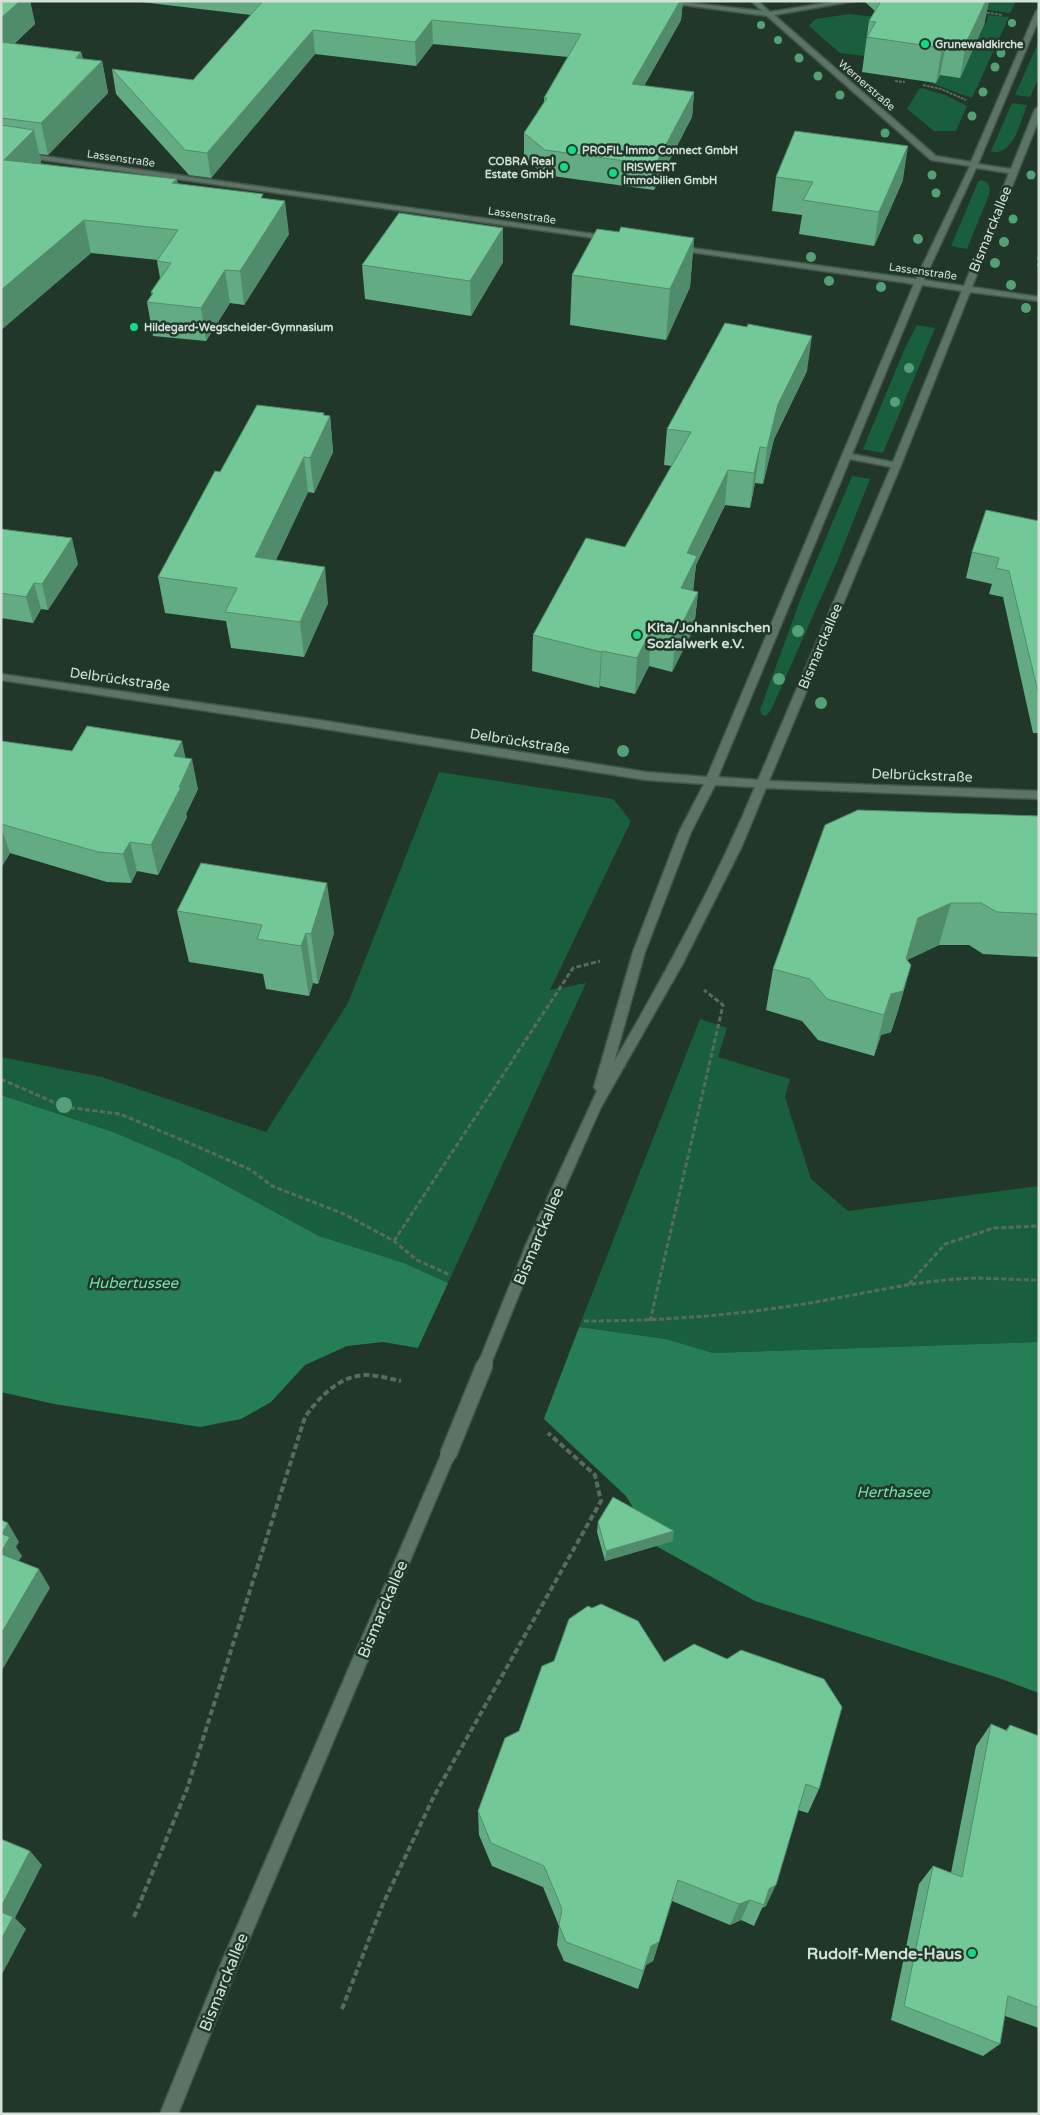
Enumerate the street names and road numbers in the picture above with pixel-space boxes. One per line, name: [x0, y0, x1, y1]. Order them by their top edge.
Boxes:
street label: Wernerstraße: [836, 57, 898, 114]
street label: Lassenstraße: [86, 147, 156, 170]
street label: Bismarckallee: [965, 184, 1015, 275]
street label: Lassenstraße: [487, 204, 557, 227]
street label: Lassenstraße: [888, 260, 958, 283]
street label: Bismarckallee: [795, 601, 846, 692]
street label: Delbrückstraße: [69, 664, 171, 695]
street label: Delbrückstraße: [469, 725, 571, 758]
street label: Delbrückstraße: [871, 765, 973, 786]
street label: Bismarckallee: [509, 1184, 569, 1288]
street label: Bismarckallee: [353, 1557, 413, 1661]
street label: Bismarckallee: [195, 1930, 253, 2035]

